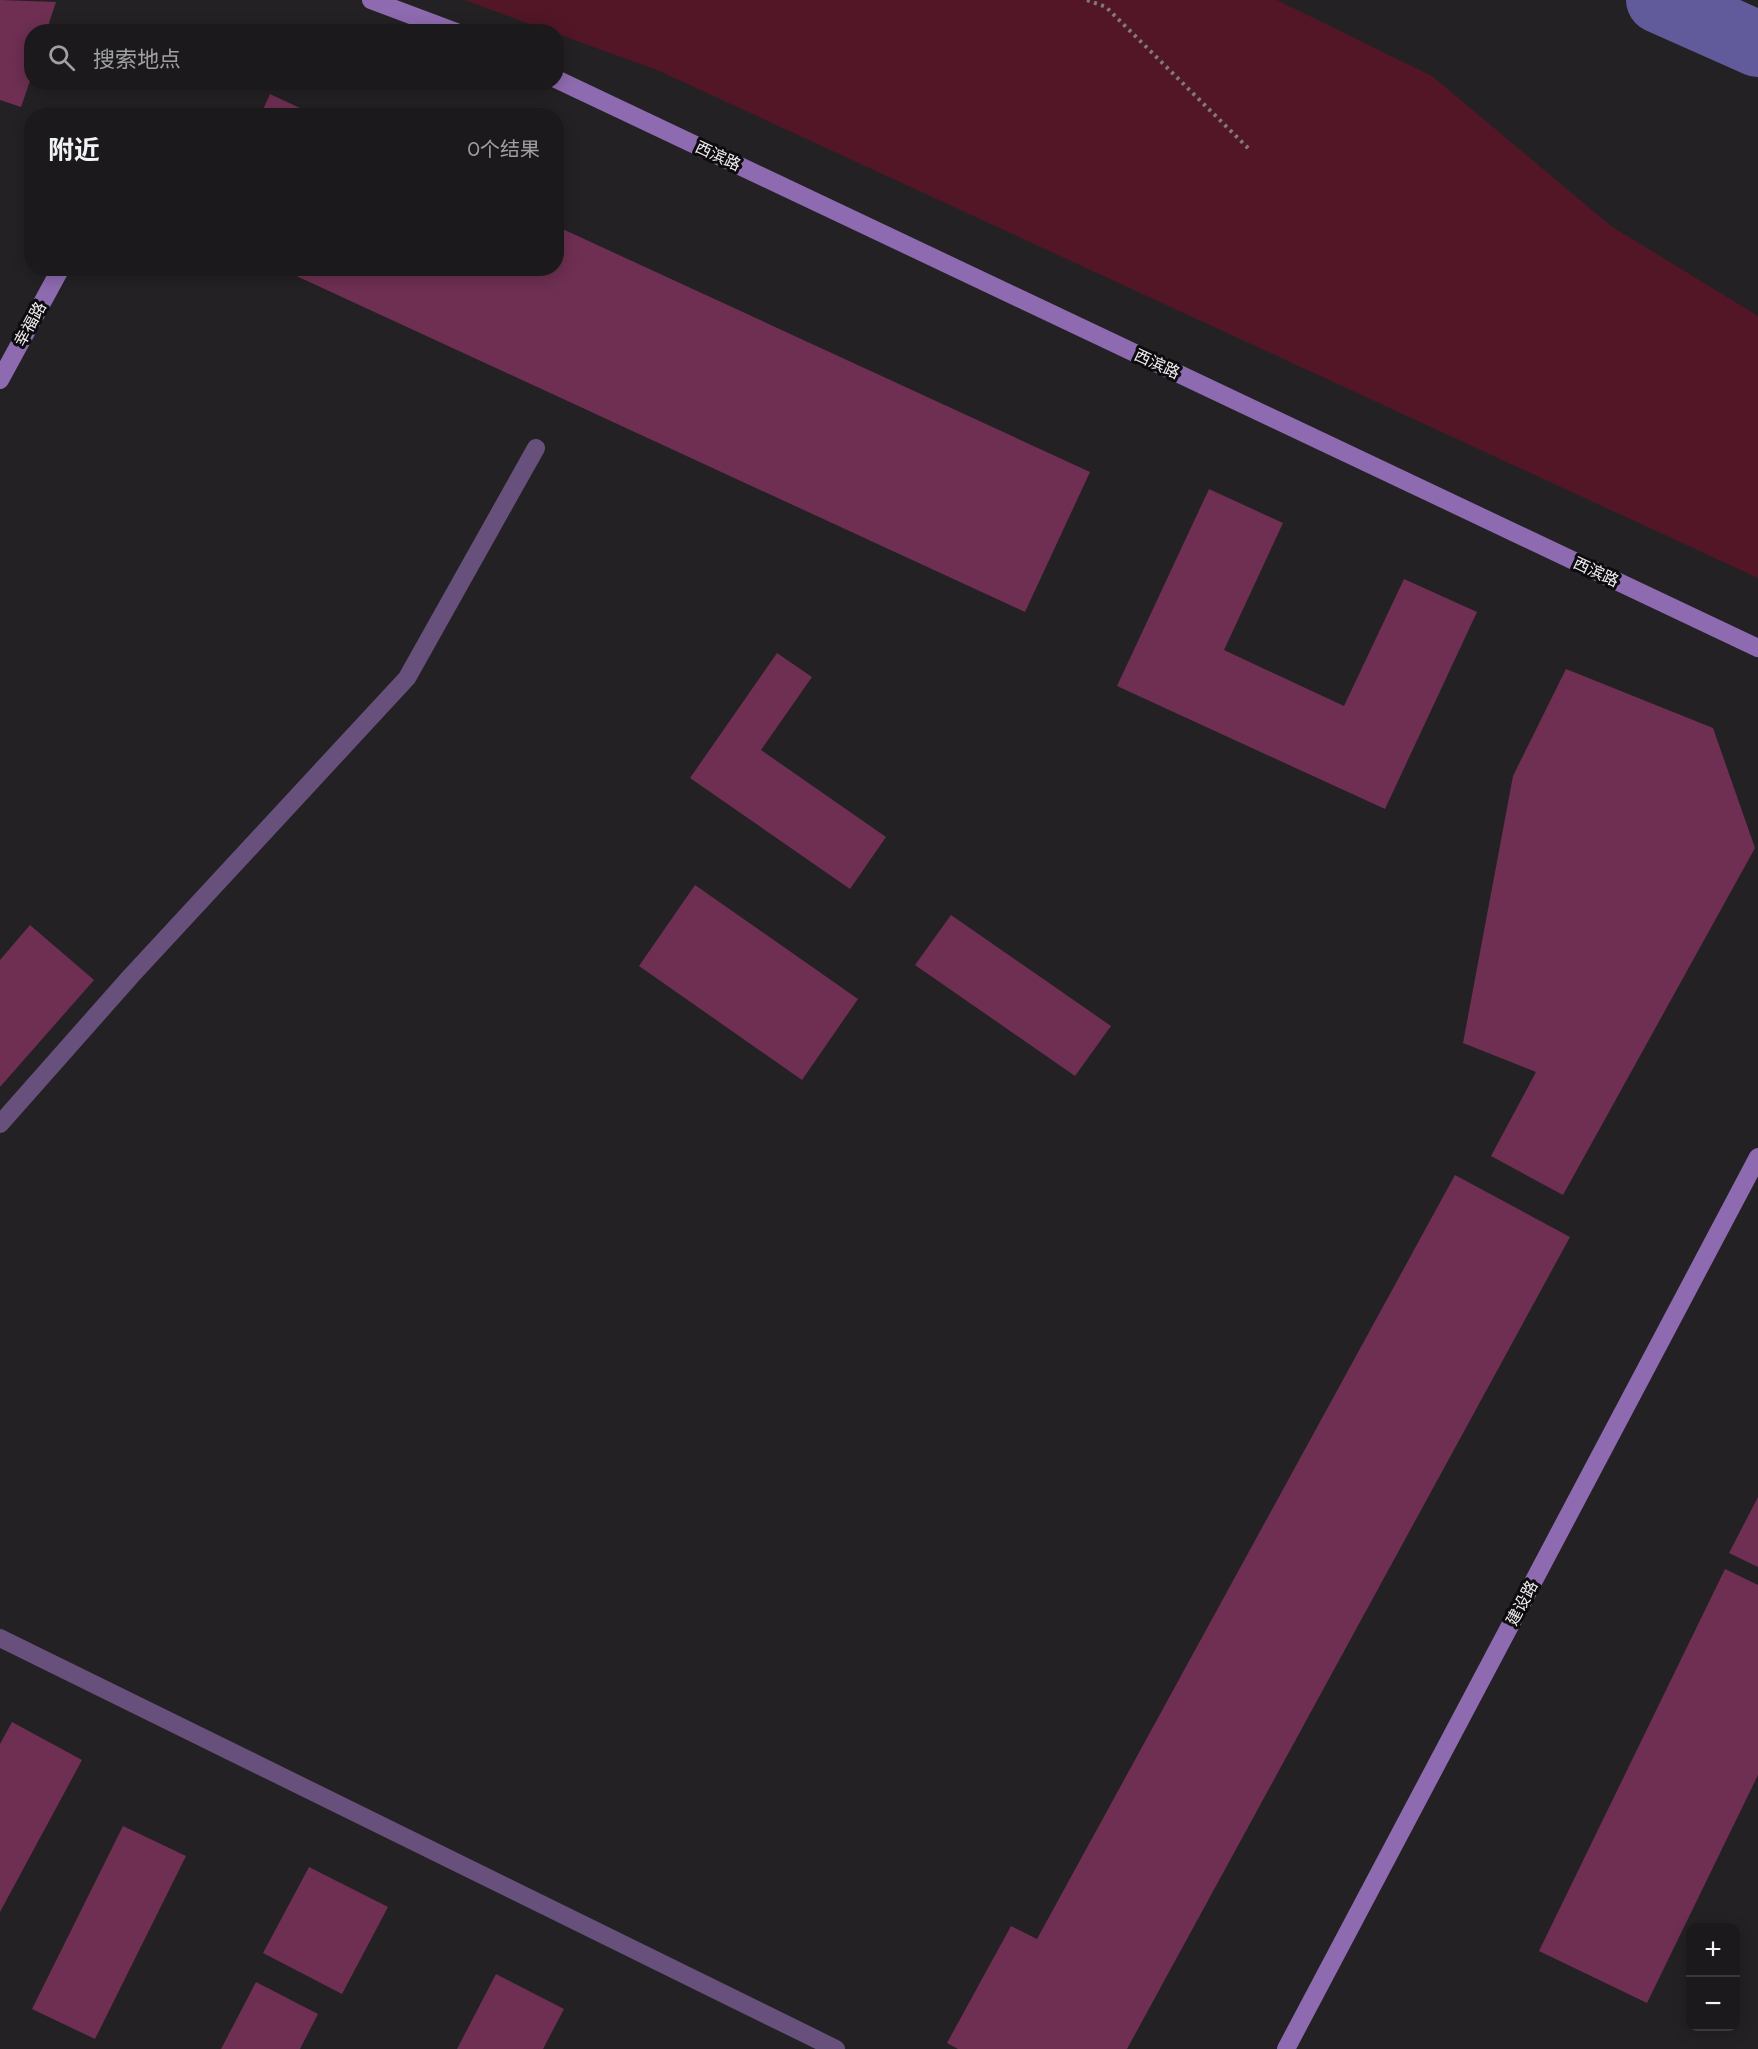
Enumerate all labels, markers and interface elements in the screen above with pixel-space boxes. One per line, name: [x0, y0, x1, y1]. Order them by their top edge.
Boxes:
search box: [24, 24, 564, 90]
icon: search: [45, 41, 78, 74]
text: 搜索地点: [93, 46, 181, 73]
text: 附近: [48, 134, 100, 166]
text: 0个结果: [467, 137, 540, 161]
street label: 西滨路: [692, 137, 744, 175]
street label: 幸福路: [10, 298, 50, 350]
street label: 西滨路: [1131, 345, 1183, 383]
street label: 西滨路: [1570, 553, 1622, 591]
street label: 建设路: [1502, 1577, 1542, 1629]
map controls: [1686, 1923, 1740, 2031]
button: +: [1686, 1923, 1740, 1977]
button: −: [1686, 1977, 1740, 2031]

